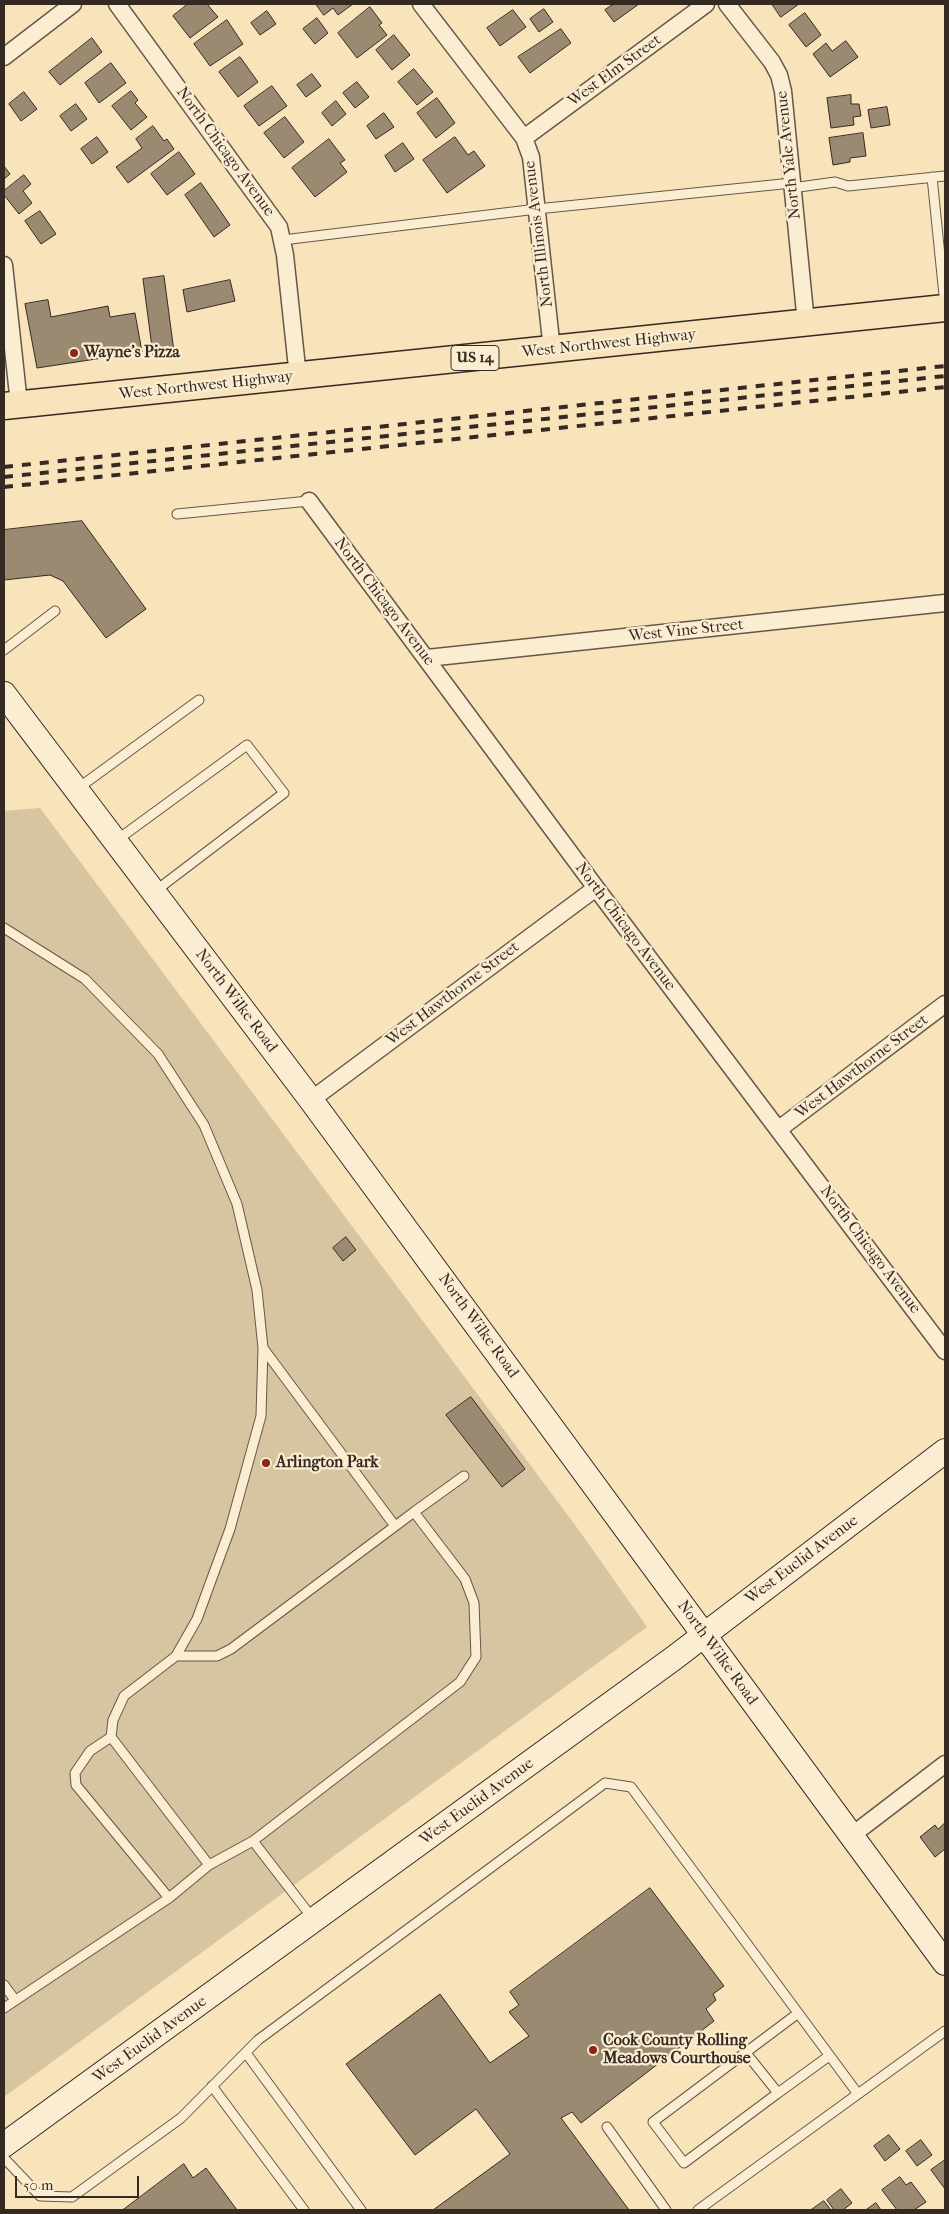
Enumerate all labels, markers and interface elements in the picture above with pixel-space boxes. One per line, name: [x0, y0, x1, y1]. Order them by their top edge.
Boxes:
street label: West Elm Street: [565, 31, 665, 111]
street label: North Chicago Avenue: [172, 84, 278, 220]
street label: North Yale Avenue: [773, 90, 805, 220]
street label: North Illinois Avenue: [520, 160, 558, 308]
street label: West Northwest Highway: [521, 325, 697, 363]
place label: Wayne's Pizza: [84, 343, 180, 363]
road number: US 14: [451, 346, 499, 370]
marker: Wayne's Pizza: [68, 347, 80, 359]
street label: West Northwest Highway: [118, 367, 294, 405]
street label: North Chicago Avenue: [330, 534, 438, 670]
street label: West Vine Street: [628, 615, 744, 647]
street label: North Chicago Avenue: [571, 859, 679, 995]
street label: West Hawthorne Street: [383, 938, 523, 1050]
street label: North Wilke Road: [191, 945, 281, 1057]
street label: West Hawthorne Street: [792, 1011, 932, 1123]
street label: North Chicago Avenue: [816, 1182, 924, 1318]
street label: North Wilke Road: [434, 1270, 522, 1382]
place label: Arlington Park: [276, 1453, 379, 1473]
marker: Arlington Park: [260, 1457, 272, 1469]
street label: West Euclid Avenue: [742, 1511, 862, 1609]
street label: North Wilke Road: [673, 1597, 761, 1709]
street label: West Euclid Avenue: [416, 1754, 538, 1850]
street label: West Euclid Avenue: [89, 1992, 211, 2088]
place label: Cook County Rolling Meadows Courthouse: [603, 2031, 751, 2069]
marker: Cook County Rolling Meadows Courthouse: [587, 2044, 599, 2056]
scale bar: [18, 2166, 141, 2198]
text: 50 m: [23, 2176, 53, 2194]

